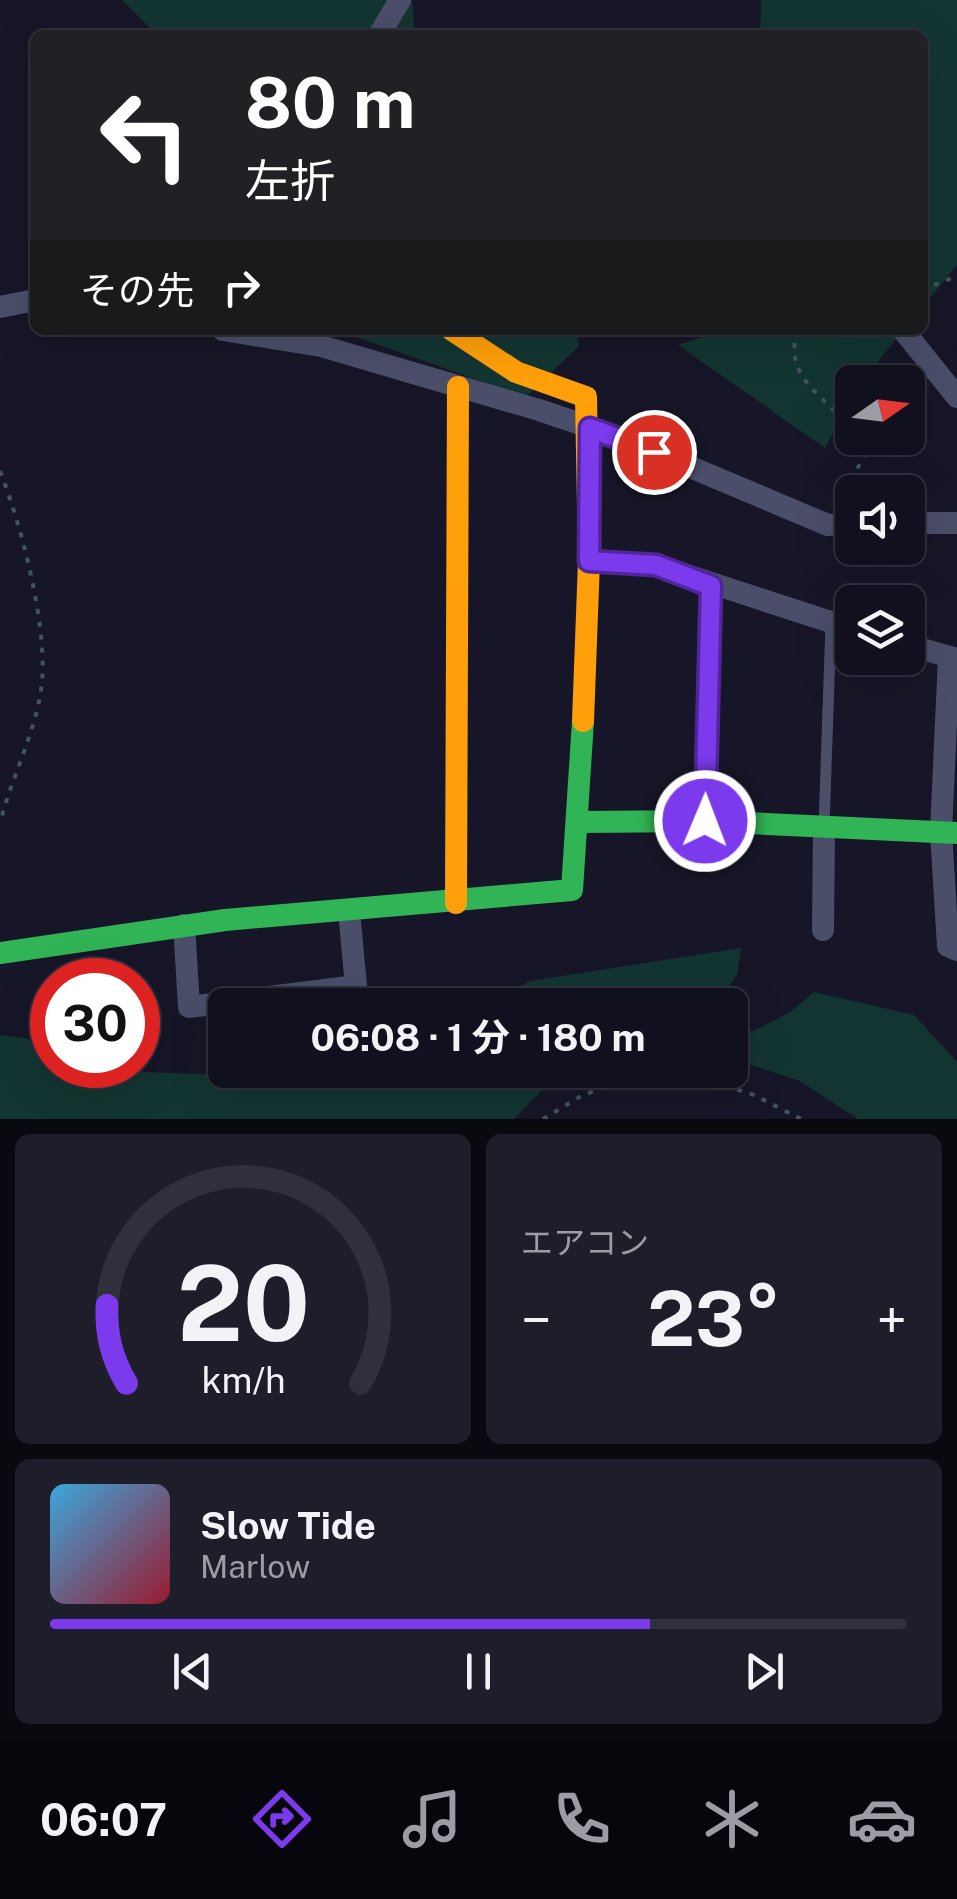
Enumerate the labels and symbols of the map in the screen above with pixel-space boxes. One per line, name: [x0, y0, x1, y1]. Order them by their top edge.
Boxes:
north arrow: [835, 365, 925, 455]
pin: [612, 410, 697, 495]
position arrow: [653, 769, 757, 873]
speed limit sign: 30: [30, 958, 160, 1088]

